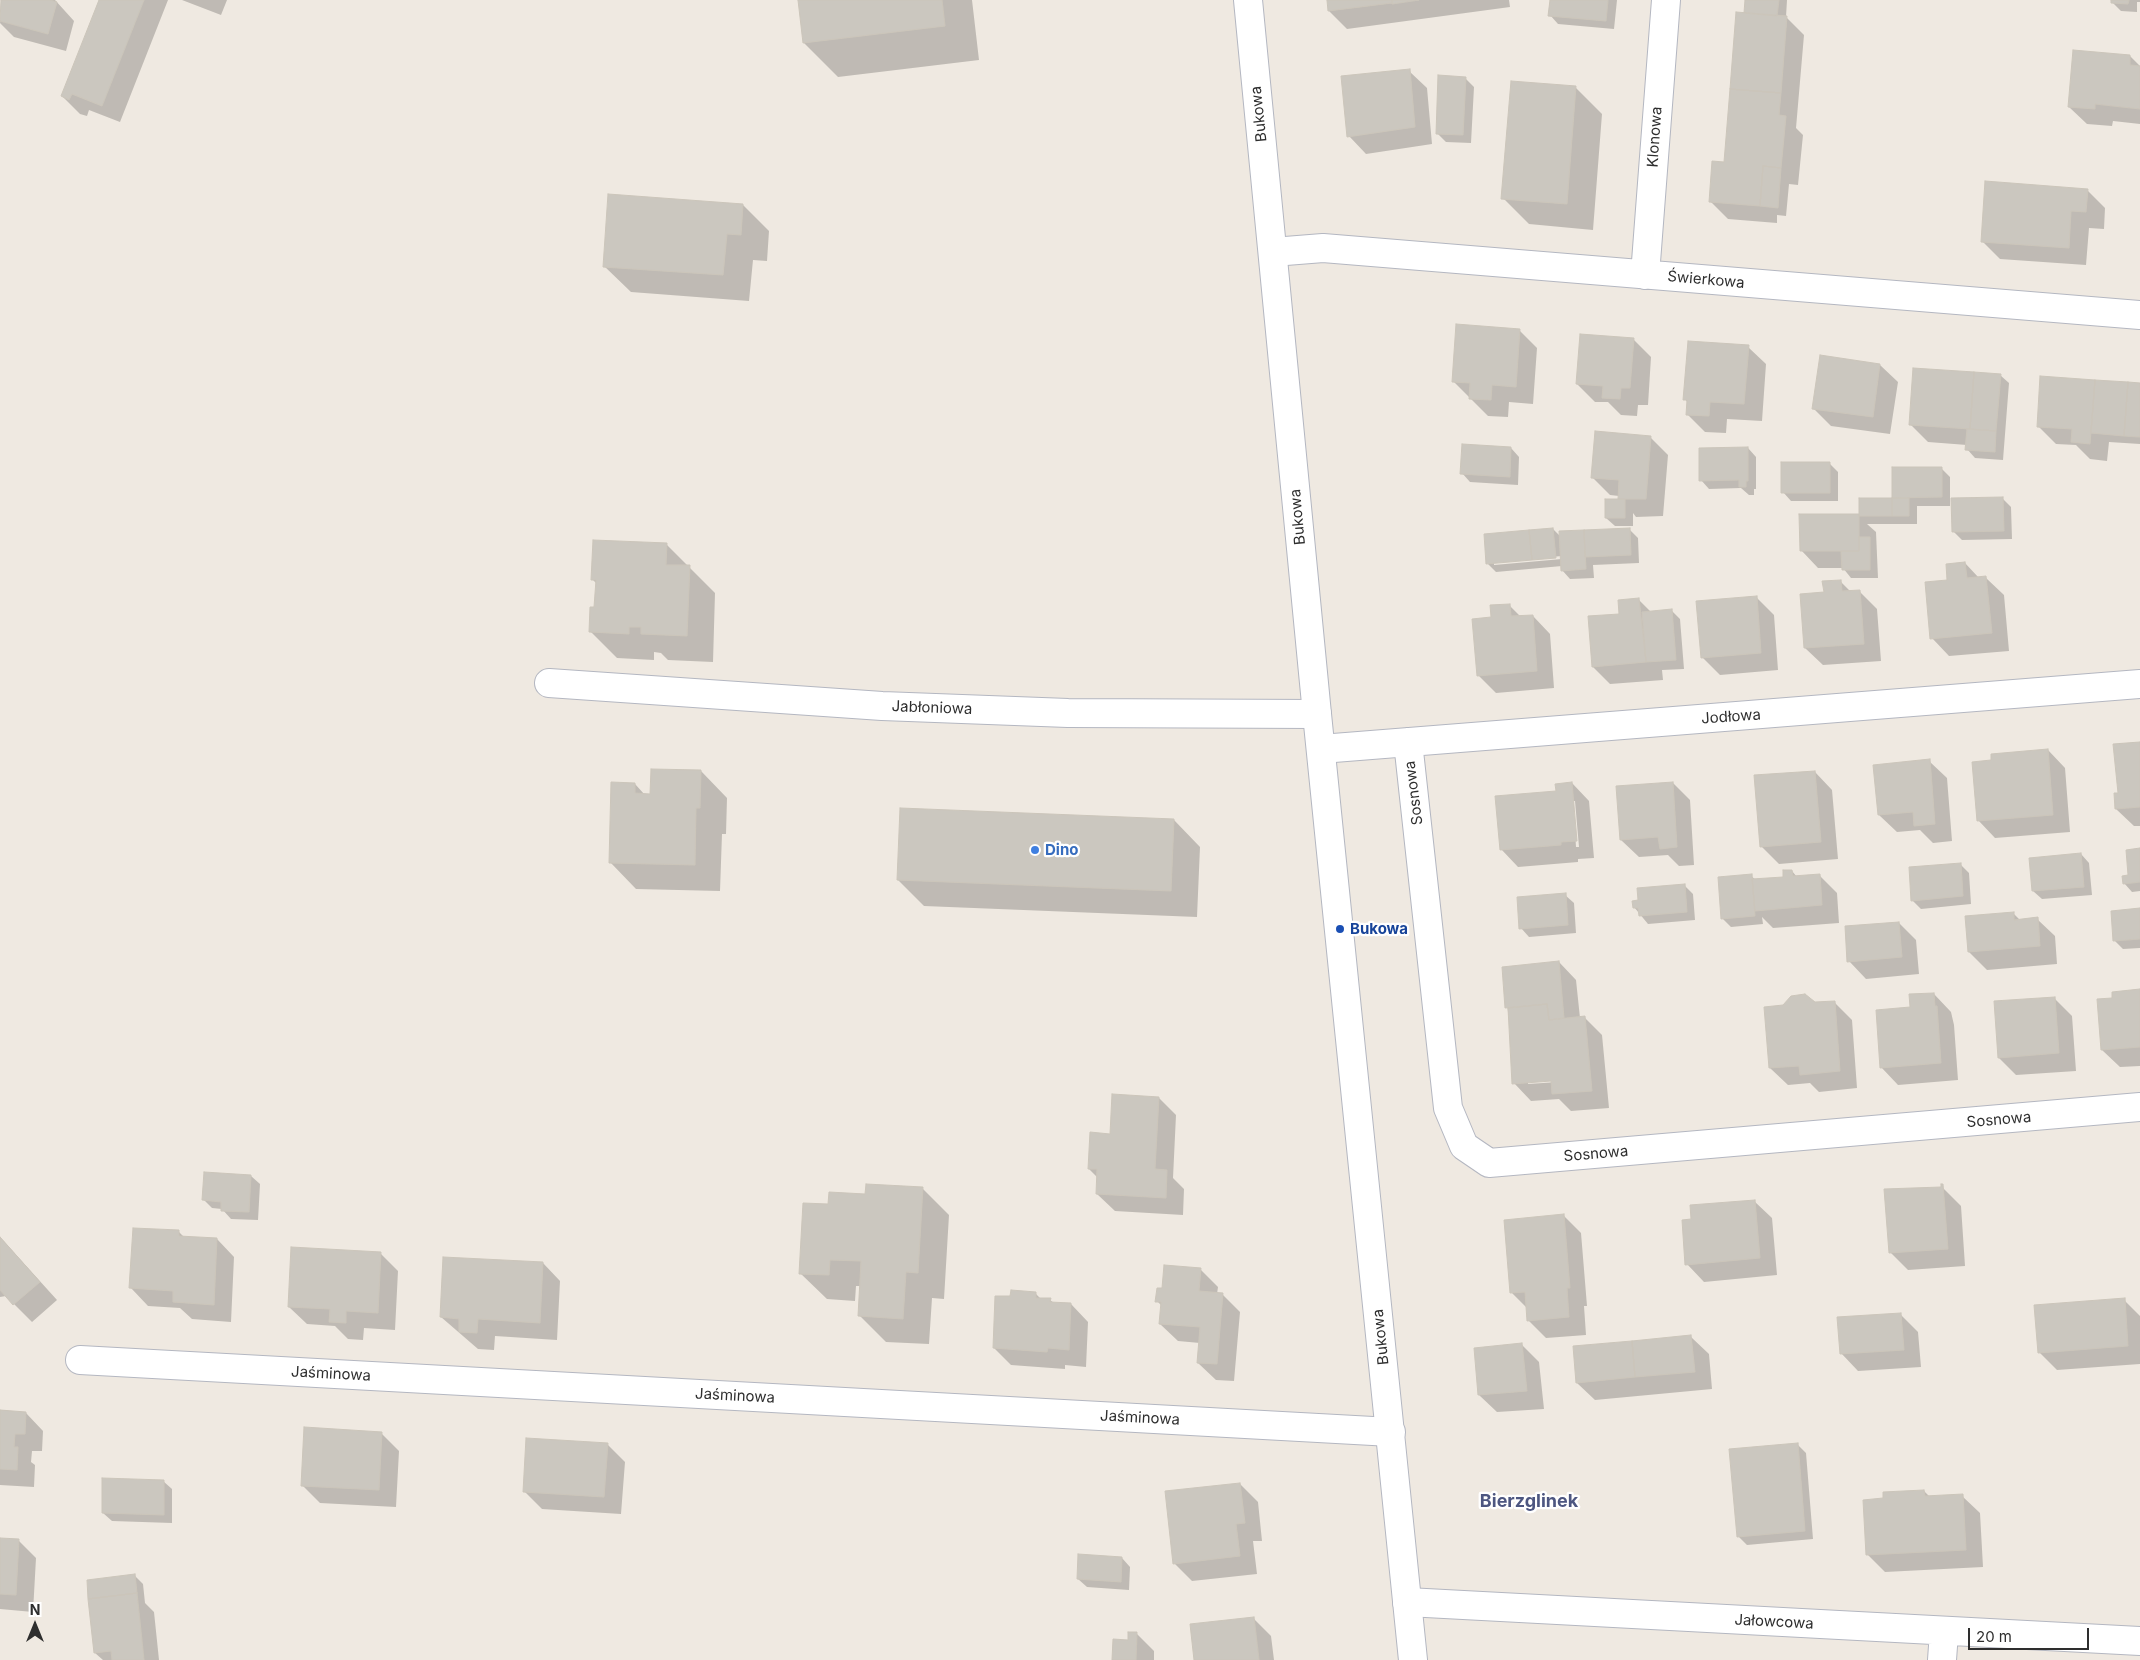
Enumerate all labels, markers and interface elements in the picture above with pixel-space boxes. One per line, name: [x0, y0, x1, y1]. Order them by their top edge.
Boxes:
street label: Bukowa: [1247, 85, 1271, 143]
street label: Klonowa: [1644, 106, 1666, 168]
street label: Świerkowa: [1667, 268, 1745, 292]
street label: Bukowa: [1287, 488, 1309, 546]
street label: Jabłoniowa: [891, 698, 973, 718]
street label: Jodłowa: [1701, 706, 1761, 728]
street label: Sosnowa: [1401, 760, 1427, 826]
place label: Dino: [1045, 841, 1078, 859]
marker: Dino: [1029, 844, 1041, 856]
place label: Bukowa: [1350, 920, 1408, 938]
marker: Bukowa: [1334, 923, 1346, 935]
street label: Sosnowa: [1966, 1108, 2032, 1132]
street label: Sosnowa: [1563, 1142, 1629, 1166]
street label: Bukowa: [1369, 1308, 1393, 1366]
street label: Jaśminowa: [291, 1363, 371, 1385]
street label: Jaśminowa: [695, 1385, 775, 1407]
street label: Jaśminowa: [1100, 1407, 1180, 1429]
district label: Bierzglinek: [1480, 1491, 1578, 1513]
north arrow: [10, 1600, 60, 1650]
text: N: [30, 1601, 40, 1618]
street label: Jałowcowa: [1734, 1611, 1814, 1633]
scale bar: [1970, 1618, 2091, 1650]
text: 20 m: [1976, 1627, 2012, 1646]

